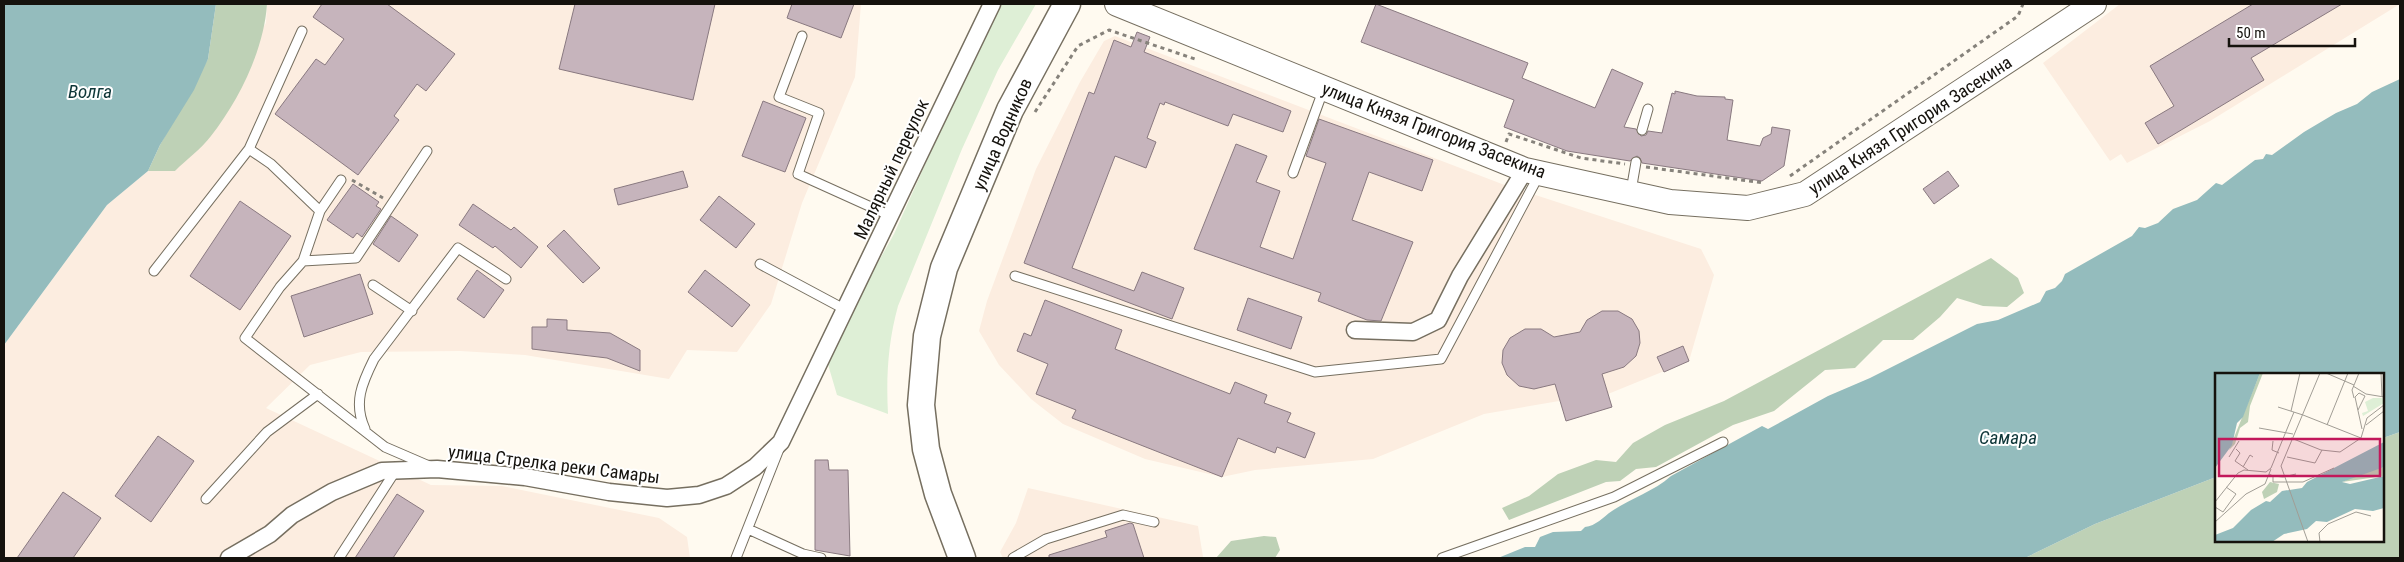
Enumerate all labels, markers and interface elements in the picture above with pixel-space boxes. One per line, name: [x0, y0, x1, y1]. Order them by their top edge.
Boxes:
scale bar: [2229, 15, 2355, 47]
text: 50 m: [2236, 24, 2266, 42]
street label: улица Князя Григория Засекина: [1804, 51, 2016, 199]
street label: улица Водников: [968, 75, 1036, 193]
street label: улица Князя Григория Засекина: [1319, 78, 1549, 182]
water label: Волга: [68, 80, 112, 103]
street label: Малярный переулок: [849, 95, 933, 243]
inset map: [2215, 373, 2384, 542]
water label: Самара: [1979, 426, 2037, 449]
street label: улица Стрелка реки Самары: [447, 441, 661, 487]

